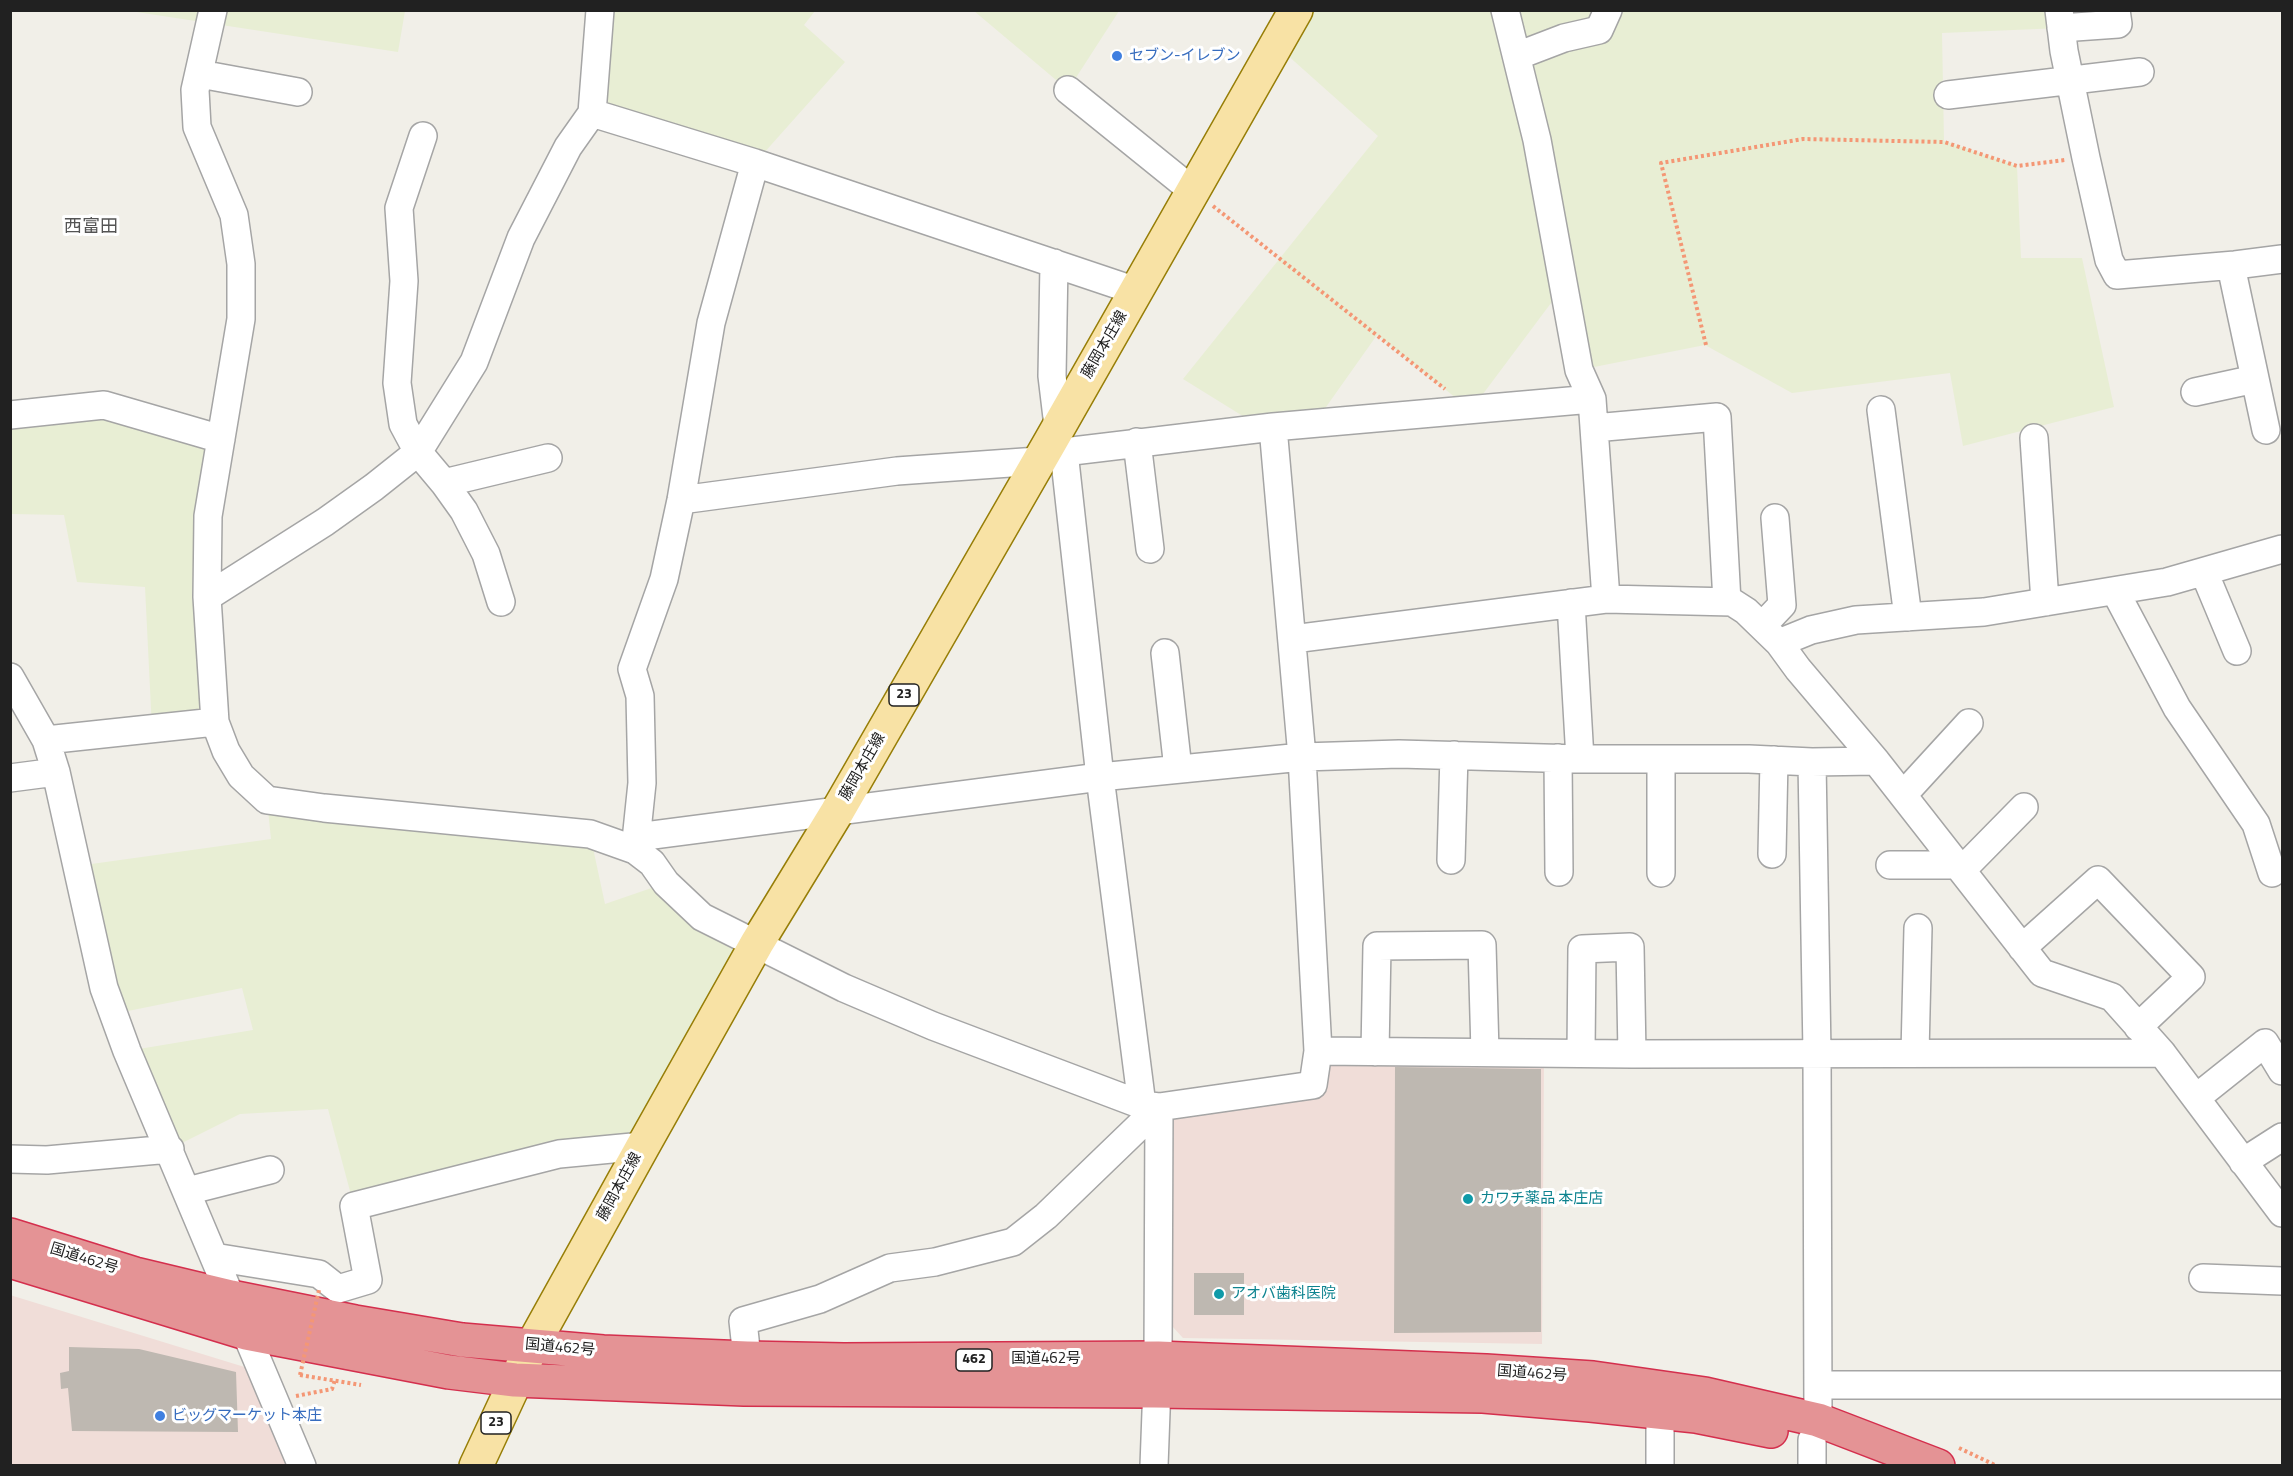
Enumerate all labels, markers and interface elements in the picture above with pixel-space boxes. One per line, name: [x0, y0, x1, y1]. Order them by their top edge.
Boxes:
place label: セブン-イレブン: [1129, 47, 1241, 65]
marker: セブン-イレブン: [1110, 49, 1124, 63]
district label: 西富田: [64, 217, 118, 239]
street label: 藤岡本庄線: [1078, 308, 1132, 382]
road number: 23: [889, 684, 919, 706]
street label: 藤岡本庄線: [836, 730, 890, 804]
street label: 藤岡本庄線: [594, 1150, 646, 1224]
place label: カワチ薬品 本庄店: [1480, 1190, 1603, 1208]
marker: カワチ薬品 本庄店: [1461, 1192, 1475, 1206]
street label: 国道462号: [48, 1240, 120, 1278]
place label: アオバ歯科医院: [1231, 1285, 1336, 1303]
marker: アオバ歯科医院: [1212, 1287, 1226, 1301]
street label: 国道462号: [524, 1336, 596, 1360]
road number: 462: [956, 1349, 992, 1371]
street label: 国道462号: [1011, 1350, 1081, 1368]
street label: 国道462号: [1496, 1363, 1568, 1385]
place label: ビッグマーケット本庄: [172, 1407, 322, 1425]
marker: ビッグマーケット本庄: [153, 1409, 167, 1423]
road number: 23: [481, 1412, 511, 1434]

